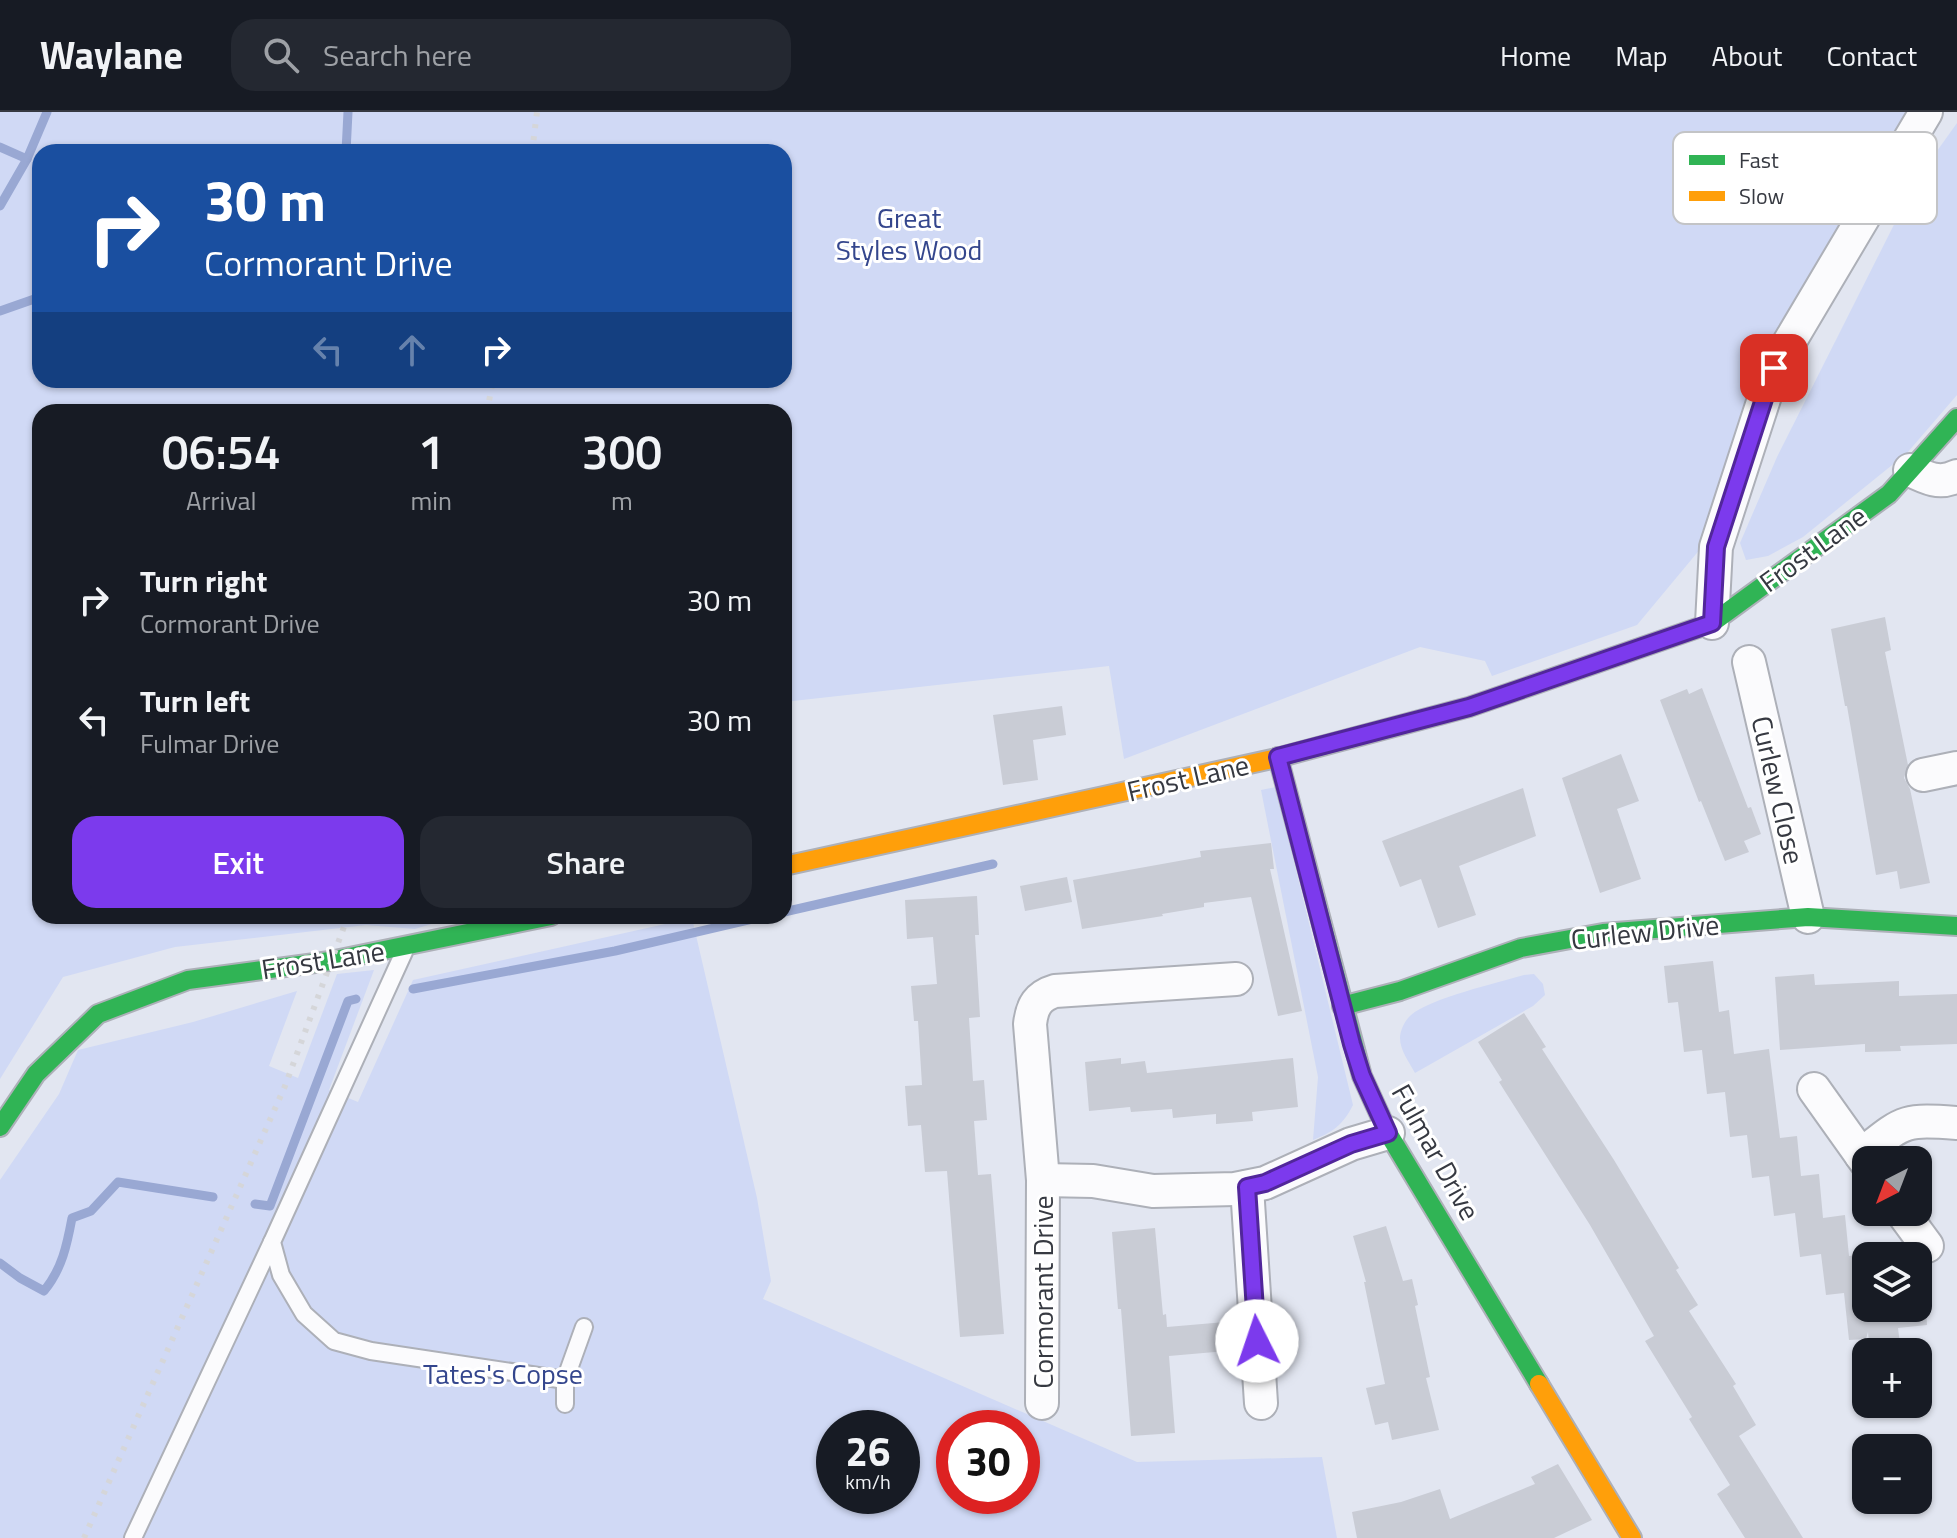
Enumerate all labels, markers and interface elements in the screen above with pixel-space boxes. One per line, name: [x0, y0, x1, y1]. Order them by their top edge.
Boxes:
search box: [231, 19, 791, 91]
text: Waylane: [40, 26, 183, 84]
text: Search here: [323, 32, 472, 78]
icon: search: [259, 33, 303, 77]
text: Home: [1500, 34, 1571, 77]
text: Map: [1615, 34, 1668, 77]
text: About: [1712, 34, 1782, 77]
text: Contact: [1826, 34, 1917, 77]
legend: [1673, 132, 1937, 224]
text: Fast: [1739, 143, 1779, 177]
text: 30 m: [204, 158, 326, 243]
icon: right: [72, 176, 176, 280]
text: Slow: [1739, 179, 1785, 213]
park label: Great Styles Wood: [836, 196, 982, 271]
text: Cormorant Drive: [204, 235, 453, 290]
icon: left: [306, 328, 350, 372]
icon: ahead: [390, 328, 434, 372]
icon: right: [474, 328, 518, 372]
pin: [1740, 334, 1808, 402]
icon: arrive: [1752, 346, 1796, 390]
text: 06:54: [162, 415, 281, 488]
text: 1: [418, 415, 445, 488]
text: 300: [582, 415, 662, 488]
text: Arrival: [186, 481, 256, 520]
text: min: [410, 481, 452, 520]
text: m: [611, 481, 633, 520]
street label: Frost Lane: [1750, 495, 1875, 602]
text: Turn right: [140, 558, 268, 604]
text: 30 m: [687, 577, 752, 623]
icon: right: [72, 578, 116, 622]
text: Cormorant Drive: [140, 604, 320, 643]
text: Turn left: [140, 678, 250, 724]
text: 30 m: [687, 697, 752, 743]
icon: left: [72, 698, 116, 742]
street label: Curlew Close: [1741, 711, 1816, 868]
text: Fulmar Drive: [140, 724, 279, 763]
street label: Frost Lane: [1123, 743, 1253, 812]
button: Exit: [72, 816, 404, 908]
button: Share: [420, 816, 752, 908]
street label: Curlew Drive: [1569, 902, 1721, 961]
street label: Frost Lane: [258, 929, 388, 990]
street label: Fulmar Drive: [1381, 1076, 1492, 1228]
north arrow: [1852, 1146, 1932, 1226]
map controls: [1852, 1146, 1932, 1514]
street label: Cormorant Drive: [1021, 1195, 1064, 1389]
button: layers: [1852, 1242, 1932, 1322]
position arrow: [1215, 1299, 1299, 1383]
button: +: [1852, 1338, 1932, 1418]
park label: Tates's Copse: [423, 1352, 583, 1395]
speed limit sign: 30: [936, 1410, 1040, 1514]
text: 26: [846, 1421, 890, 1482]
button: −: [1852, 1434, 1932, 1514]
text: km/h: [845, 1466, 891, 1497]

